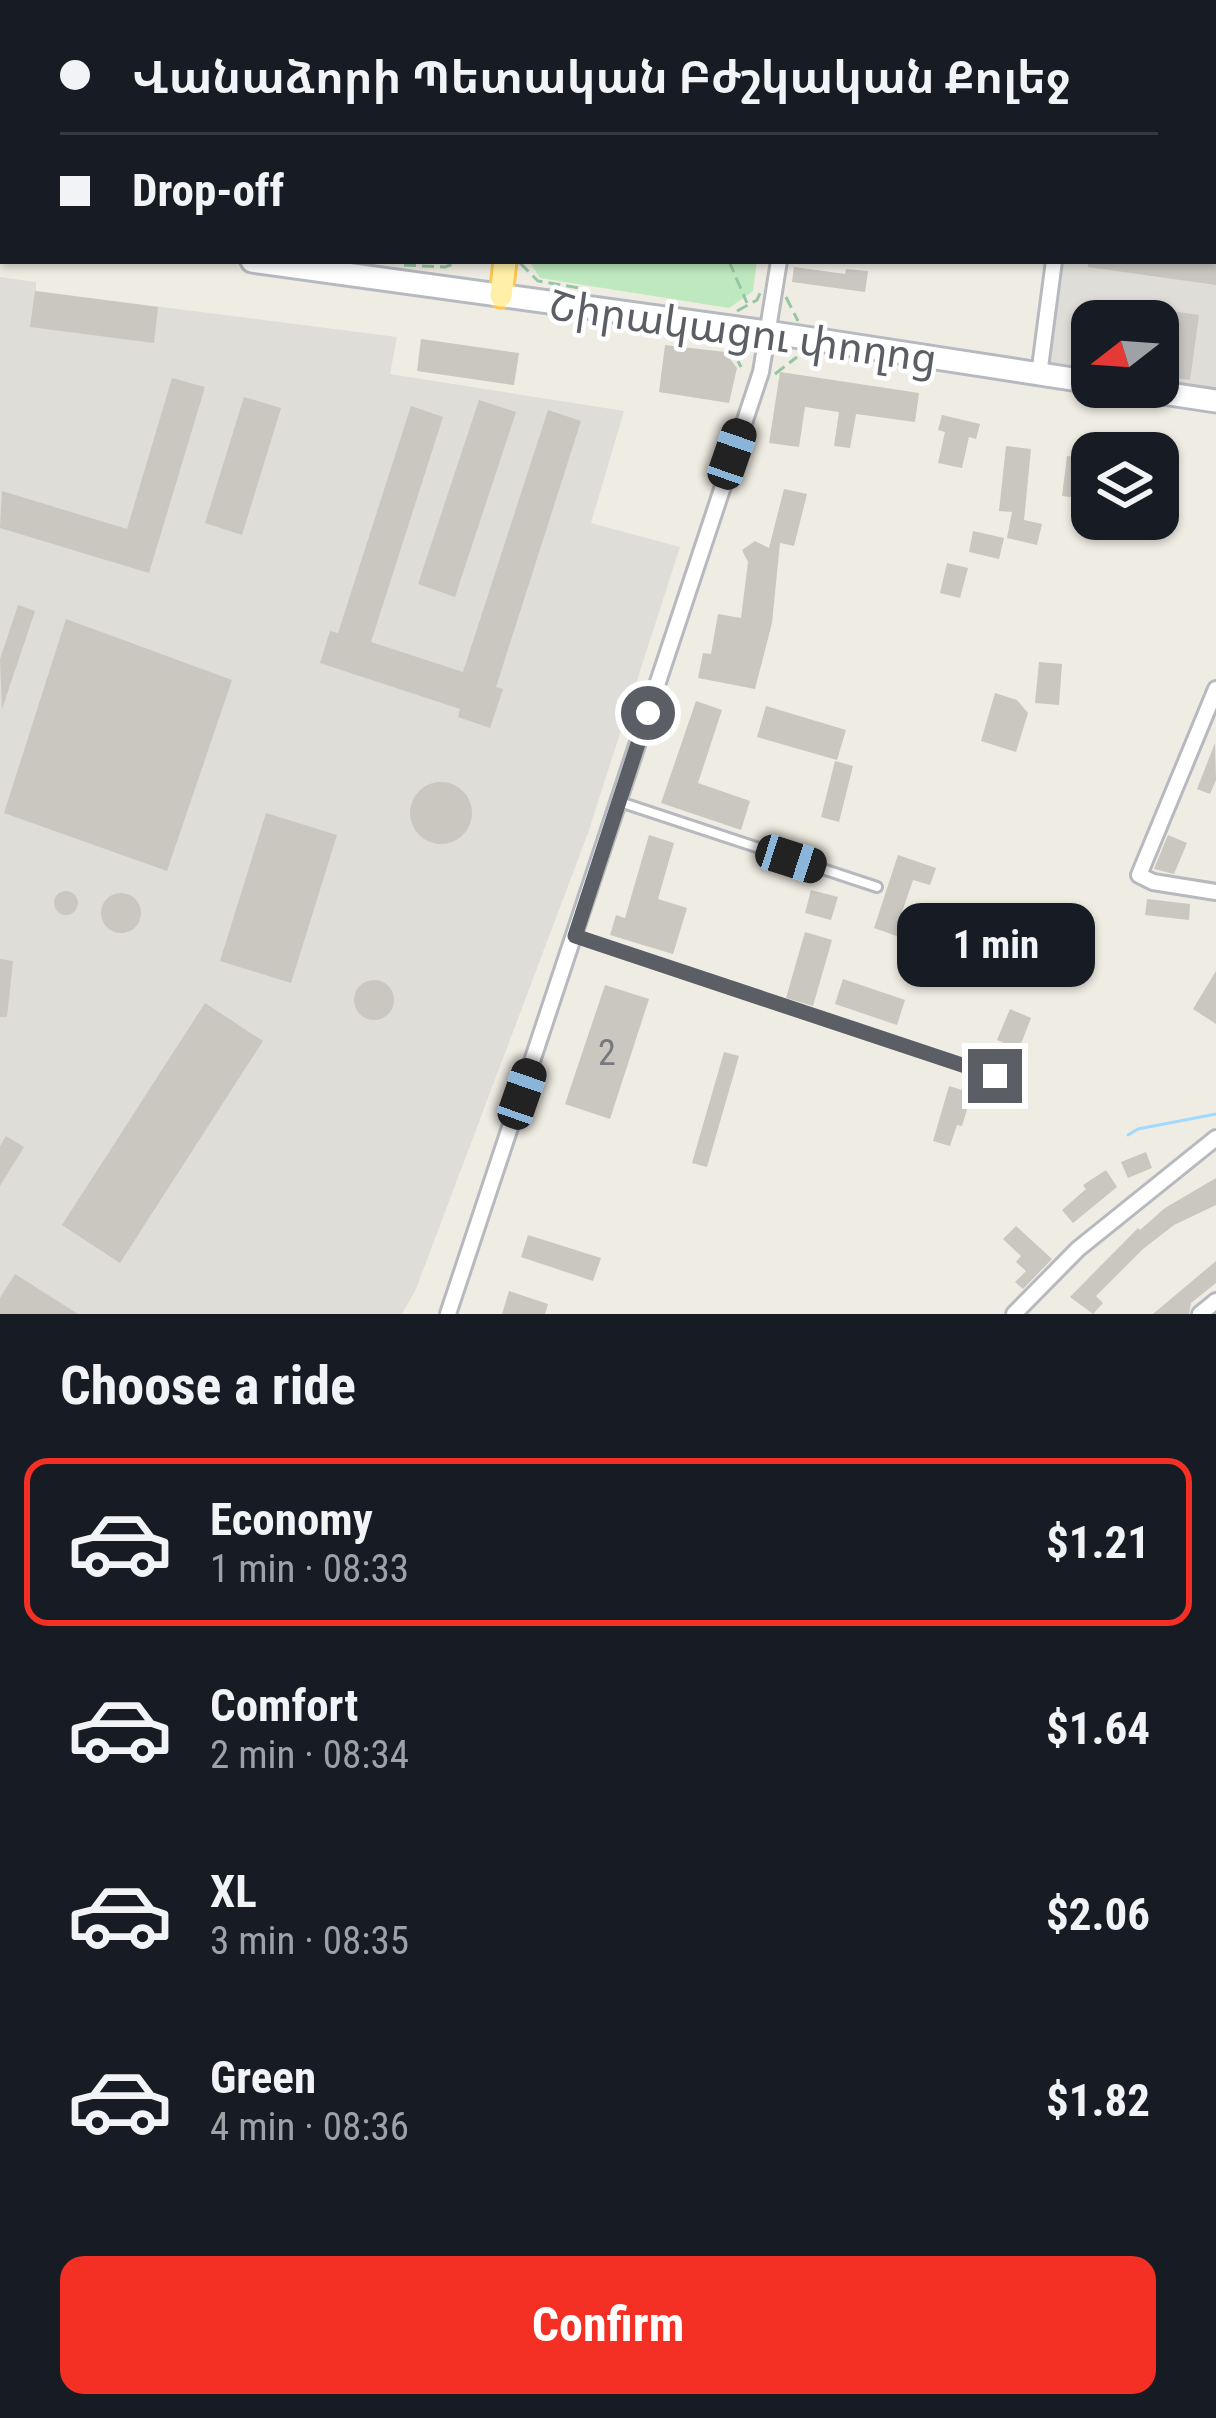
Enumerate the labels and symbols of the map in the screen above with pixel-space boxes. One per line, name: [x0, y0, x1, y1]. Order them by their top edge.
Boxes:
street label: Շիրակացու փողոց: [546, 280, 940, 383]
north arrow: [1071, 300, 1179, 408]
car: [703, 414, 761, 494]
route start: [621, 686, 675, 740]
car: [751, 831, 831, 887]
callout: 1 min: [896, 902, 1094, 986]
house number: 2: [598, 1032, 616, 1074]
route end: [968, 1049, 1022, 1103]
car: [493, 1054, 551, 1134]

